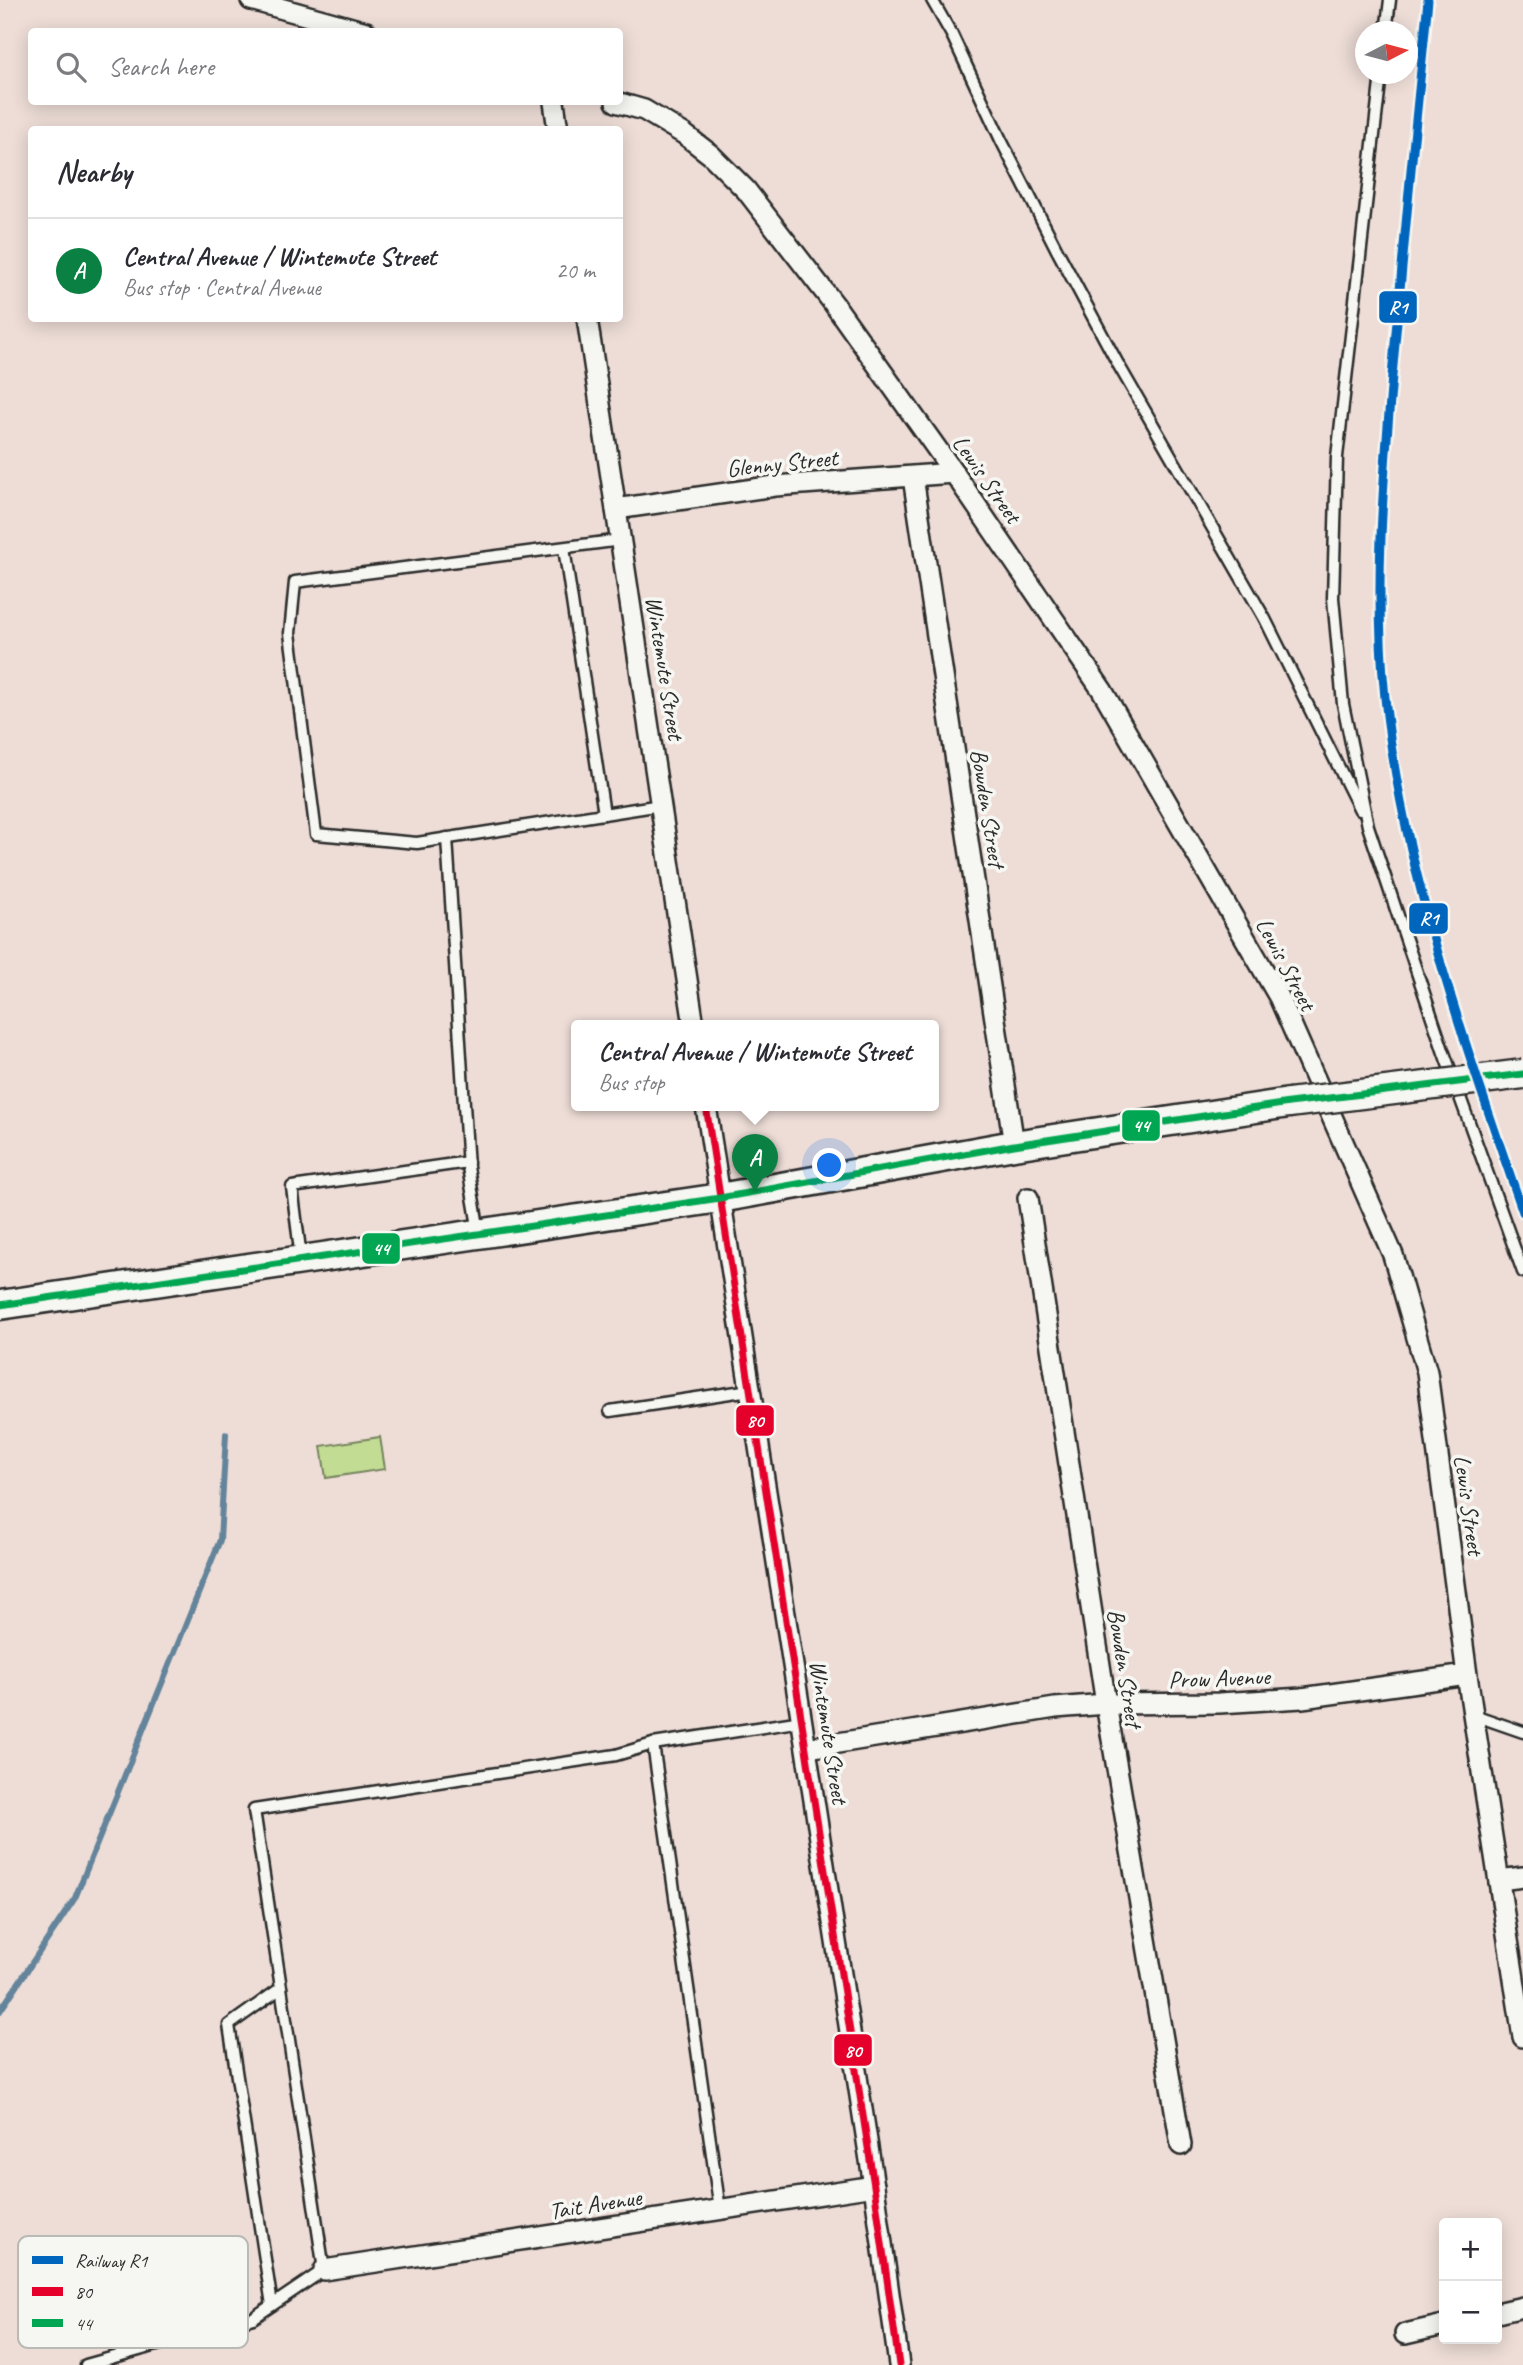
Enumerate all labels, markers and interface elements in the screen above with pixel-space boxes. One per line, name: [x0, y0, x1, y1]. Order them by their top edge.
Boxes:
north arrow: [1355, 21, 1418, 84]
search box: [28, 28, 623, 105]
icon: search: [52, 48, 90, 86]
text: Search here: [108, 50, 214, 83]
text: Nearby: [56, 153, 132, 191]
text: Central Avenue / Wintemute Street: [123, 240, 436, 273]
text: A: [73, 256, 85, 285]
text: 20 m: [556, 256, 595, 285]
text: Bus stop · Central Avenue: [123, 273, 321, 302]
line badge: R1: [1378, 290, 1418, 324]
text: R1: [1389, 296, 1410, 320]
street label: Lewis Street: [946, 429, 1029, 531]
street label: Glenny Street: [725, 442, 841, 484]
street label: Wintemute Street: [639, 594, 691, 744]
street label: Bowden Street: [964, 747, 1013, 872]
line badge: R1: [1408, 902, 1449, 935]
text: R1: [1420, 907, 1441, 931]
street label: Lewis Street: [1249, 912, 1324, 1017]
popup: [571, 1020, 939, 1111]
text: Central Avenue / Wintemute Street: [598, 1035, 912, 1068]
text: Bus stop: [598, 1068, 665, 1097]
line badge: 44: [1121, 1109, 1161, 1142]
text: 44: [1132, 1114, 1152, 1138]
pin: A: [732, 1134, 778, 1192]
your location: [812, 1148, 846, 1182]
line badge: 44: [361, 1232, 401, 1265]
text: 44: [372, 1237, 392, 1261]
line badge: 80: [735, 1404, 775, 1437]
text: 80: [746, 1409, 766, 1433]
street label: Lewis Street: [1447, 1453, 1491, 1559]
street label: Bowden Street: [1101, 1607, 1150, 1732]
street label: Wintemute Street: [803, 1658, 855, 1808]
street label: Prow Avenue: [1168, 1661, 1273, 1695]
line badge: 80: [833, 2033, 873, 2067]
text: 80: [844, 2039, 864, 2063]
street label: Tait Avenue: [547, 2182, 645, 2226]
map controls: [1439, 2218, 1502, 2344]
button: +: [1439, 2218, 1502, 2281]
legend: [18, 2236, 248, 2348]
text: Railway R1: [75, 2249, 149, 2273]
text: 80: [75, 2280, 94, 2304]
button: −: [1439, 2281, 1502, 2344]
text: 44: [75, 2312, 95, 2336]

